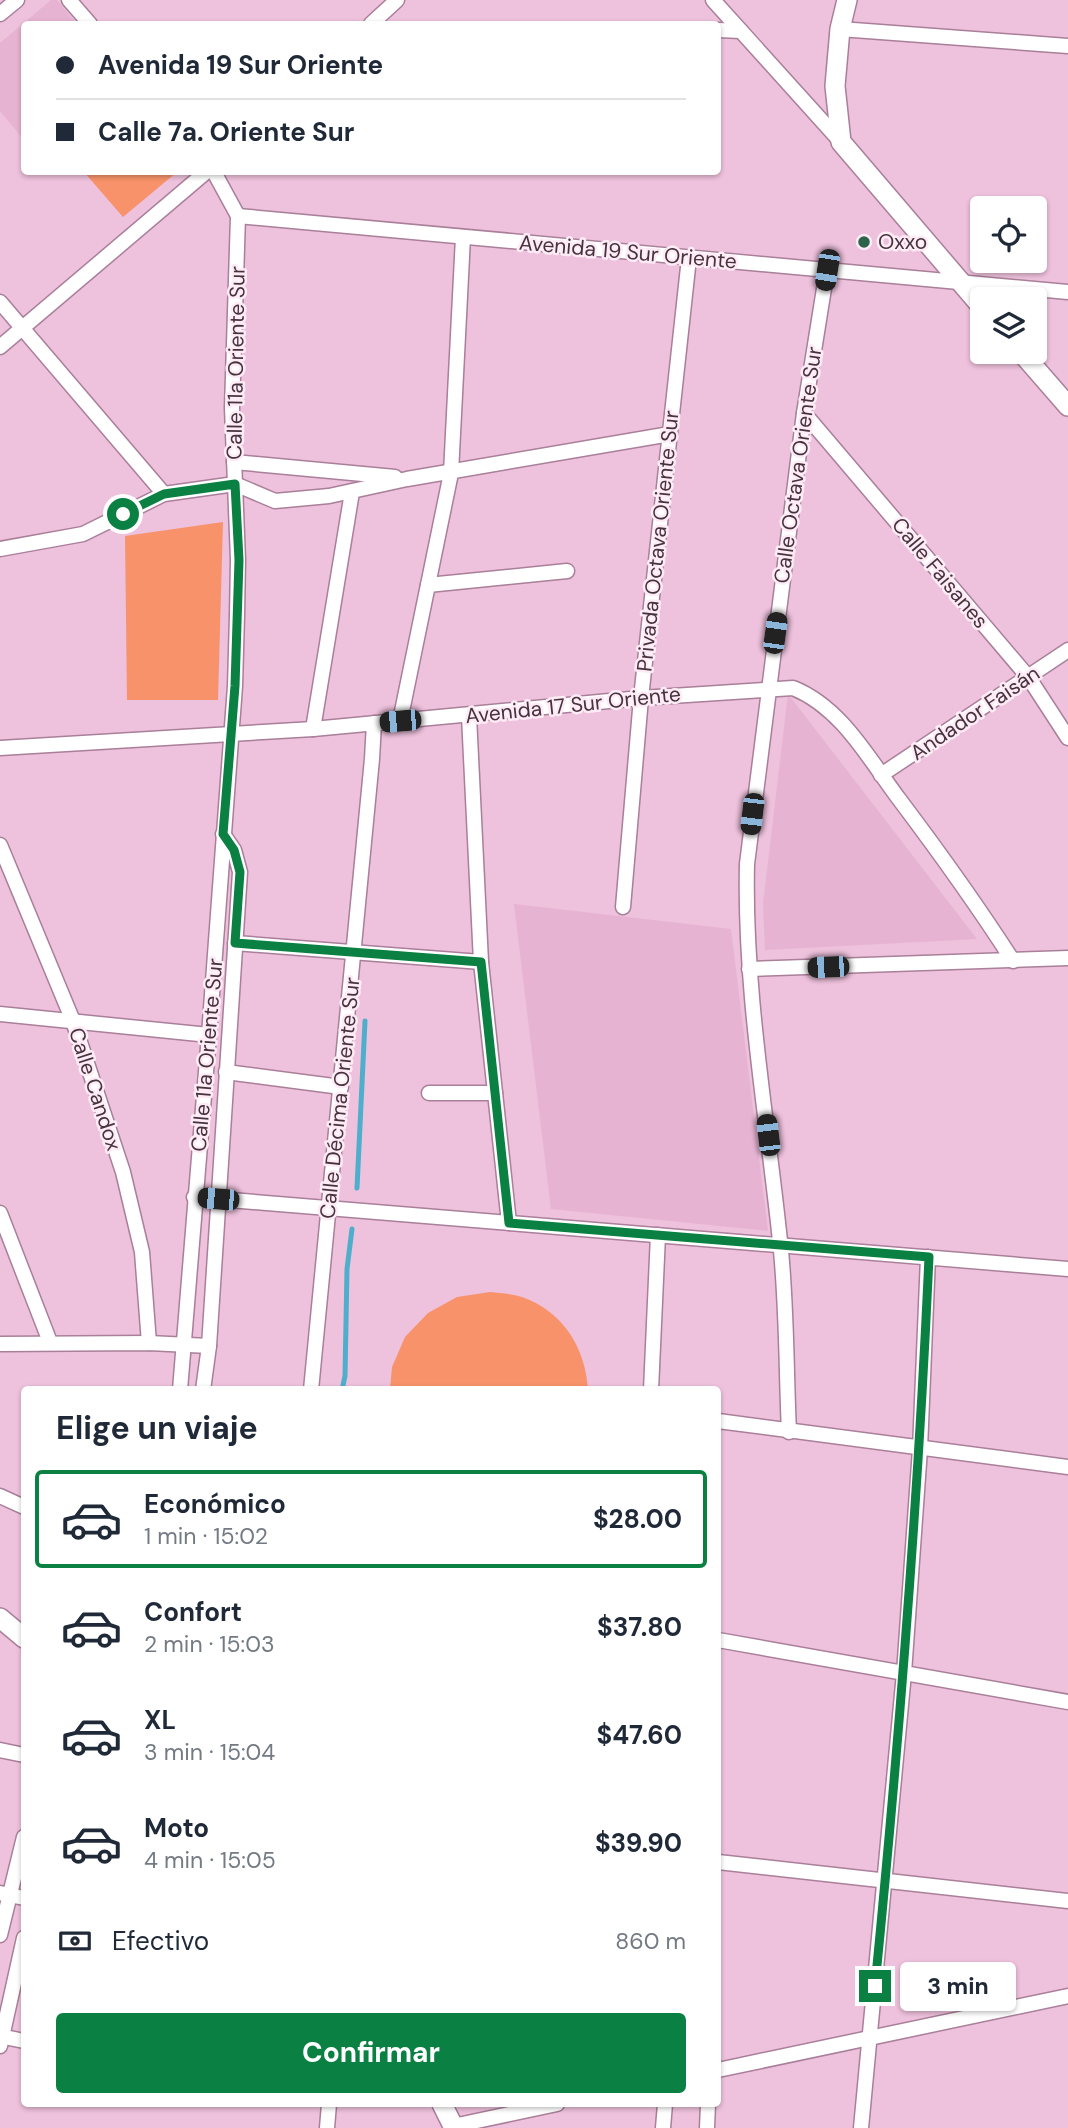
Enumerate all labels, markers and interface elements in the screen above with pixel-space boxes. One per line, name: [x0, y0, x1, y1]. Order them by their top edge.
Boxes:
text: Avenida 19 Sur Oriente: [98, 48, 383, 82]
text: Calle 7a. Oriente Sur: [98, 115, 354, 149]
map controls: [970, 196, 1047, 364]
button: locate: [970, 196, 1047, 273]
place label: Oxxo: [878, 228, 927, 256]
street label: Avenida 19 Sur Oriente: [518, 229, 738, 275]
marker: Oxxo: [856, 234, 872, 250]
car: [814, 248, 841, 292]
street label: Calle 11a Oriente Sur: [220, 266, 252, 460]
button: layers: [970, 287, 1047, 364]
street label: Calle Octava Oriente Sur: [768, 345, 829, 585]
street label: Privada Octava Oriente Sur: [630, 409, 686, 673]
route start: [107, 498, 139, 530]
street label: Calle Faisanes: [885, 512, 995, 634]
car: [762, 611, 789, 655]
street label: Andador Faisán: [905, 659, 1045, 767]
street label: Avenida 17 Sur Oriente: [464, 680, 682, 730]
car: [379, 709, 422, 733]
car: [740, 792, 765, 836]
car: [807, 956, 850, 978]
street label: Calle 11a Oriente Sur: [185, 957, 229, 1153]
street label: Calle Décima Oriente Sur: [313, 975, 367, 1220]
street label: Calle Candox: [62, 1024, 128, 1154]
car: [756, 1113, 781, 1157]
car: [197, 1187, 240, 1211]
text: Elige un viaje: [56, 1407, 258, 1449]
text: Económico: [144, 1487, 286, 1521]
icon: car: [60, 1488, 123, 1551]
text: $28.00: [593, 1502, 682, 1536]
text: 1 min · 15:02: [144, 1521, 268, 1551]
text: Confort: [144, 1595, 242, 1629]
icon: car: [60, 1596, 123, 1659]
text: $37.80: [597, 1610, 682, 1644]
text: 2 min · 15:03: [144, 1629, 275, 1659]
text: XL: [144, 1703, 176, 1737]
icon: car: [60, 1704, 123, 1767]
text: $47.60: [596, 1718, 682, 1752]
text: 3 min · 15:04: [144, 1737, 275, 1767]
text: Moto: [144, 1811, 209, 1845]
icon: car: [60, 1812, 123, 1875]
text: $39.90: [595, 1826, 682, 1860]
text: 4 min · 15:05: [144, 1845, 276, 1875]
icon: cash: [56, 1922, 94, 1960]
text: Efectivo: [112, 1924, 209, 1958]
text: 860 m: [615, 1926, 686, 1956]
callout: 3 min: [900, 1962, 1015, 2010]
route end: [859, 1970, 891, 2002]
text: 3 min: [927, 1971, 989, 2001]
button: Confirmar: [56, 2013, 686, 2093]

